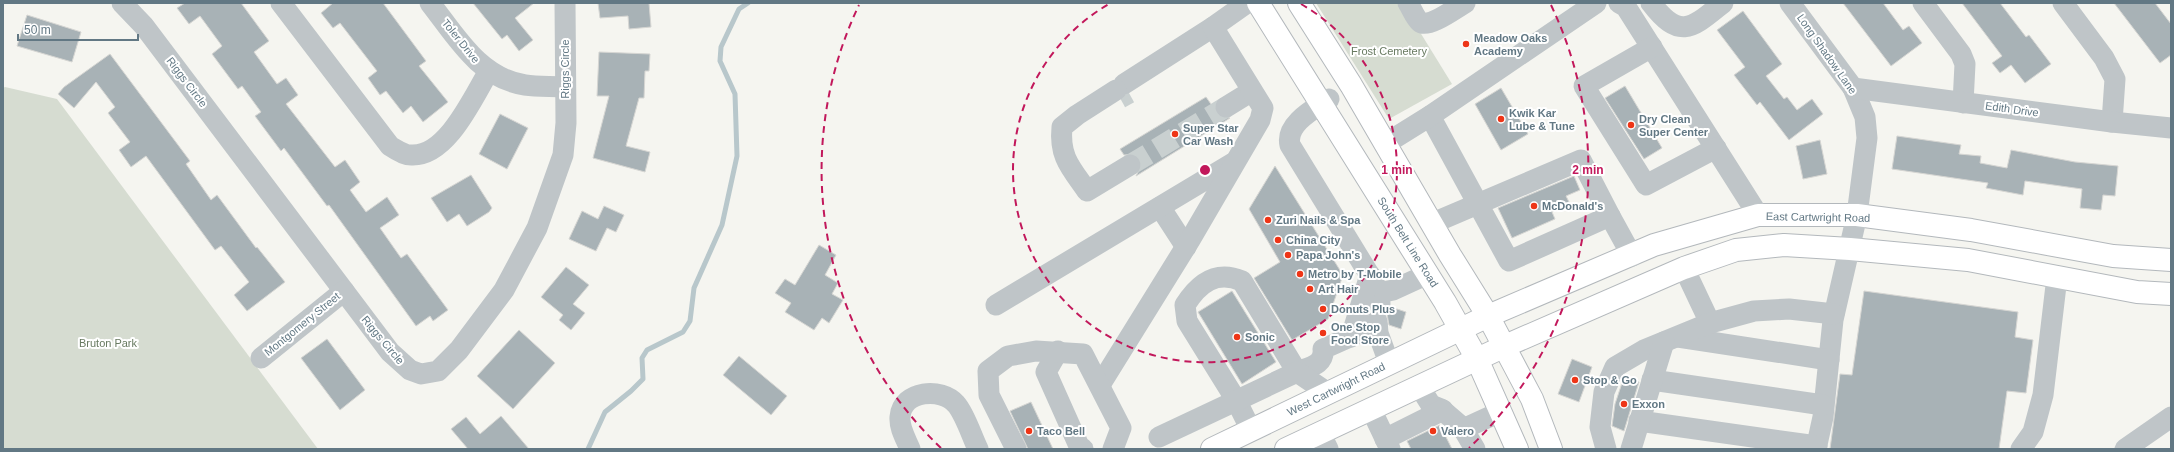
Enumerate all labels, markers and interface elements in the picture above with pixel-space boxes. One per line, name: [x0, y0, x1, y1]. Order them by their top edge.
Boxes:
street label: Long Shadow Lane: [1795, 12, 1859, 96]
scale bar: [18, 16, 138, 42]
street label: Toler Drive: [440, 17, 482, 65]
text: 50 m: [24, 23, 51, 37]
place label: Meadow Oaks Academy: [1474, 32, 1547, 57]
street label: Riggs Circle: [559, 39, 571, 99]
marker: Meadow Oaks Academy: [1461, 39, 1471, 49]
park label: Frost Cemetery: [1351, 45, 1427, 57]
street label: Riggs Circle: [164, 55, 210, 109]
street label: Edith Drive: [1985, 99, 2039, 119]
place label: Kwik Kar Lube & Tune: [1509, 107, 1575, 132]
place label: Dry Clean Super Center: [1639, 113, 1709, 138]
marker: Kwik Kar Lube & Tune: [1496, 114, 1506, 124]
marker: Dry Clean Super Center: [1626, 120, 1636, 130]
place label: Super Star Car Wash: [1183, 122, 1239, 147]
marker: Super Star Car Wash: [1170, 129, 1180, 139]
centre of rings: [1198, 163, 1212, 177]
text: 1 min: [1381, 163, 1413, 177]
text: 2 min: [1572, 163, 1604, 177]
street label: South Belt Line Road: [1375, 195, 1441, 289]
place label: McDonald's: [1542, 200, 1603, 212]
marker: McDonald's: [1529, 201, 1539, 211]
street label: East Cartwright Road: [1766, 210, 1870, 224]
place label: Zuri Nails & Spa: [1276, 214, 1361, 226]
marker: Zuri Nails & Spa: [1263, 215, 1273, 225]
place label: China City: [1286, 234, 1341, 246]
marker: China City: [1273, 235, 1283, 245]
place label: Papa John's: [1296, 249, 1360, 261]
marker: Papa John's: [1283, 250, 1293, 260]
place label: Metro by T-Mobile: [1308, 268, 1402, 280]
marker: Metro by T-Mobile: [1295, 269, 1305, 279]
place label: Art Hair: [1318, 283, 1359, 295]
marker: Art Hair: [1305, 284, 1315, 294]
street label: Montgomery Street: [262, 290, 342, 358]
place label: Donuts Plus: [1331, 303, 1395, 315]
marker: Donuts Plus: [1318, 304, 1328, 314]
street label: Riggs Circle: [359, 313, 407, 367]
place label: One Stop Food Store: [1331, 321, 1389, 346]
marker: One Stop Food Store: [1318, 328, 1328, 338]
place label: Sonic: [1245, 331, 1275, 343]
marker: Sonic: [1232, 332, 1242, 342]
park label: Bruton Park: [79, 337, 138, 349]
street label: West Cartwright Road: [1285, 360, 1387, 418]
place label: Stop & Go: [1583, 374, 1637, 386]
marker: Stop & Go: [1570, 375, 1580, 385]
place label: Exxon: [1632, 398, 1665, 410]
marker: Exxon: [1619, 399, 1629, 409]
place label: Taco Bell: [1037, 425, 1085, 437]
place label: Valero: [1441, 425, 1474, 437]
marker: Taco Bell: [1024, 426, 1034, 436]
marker: Valero: [1428, 426, 1438, 436]

